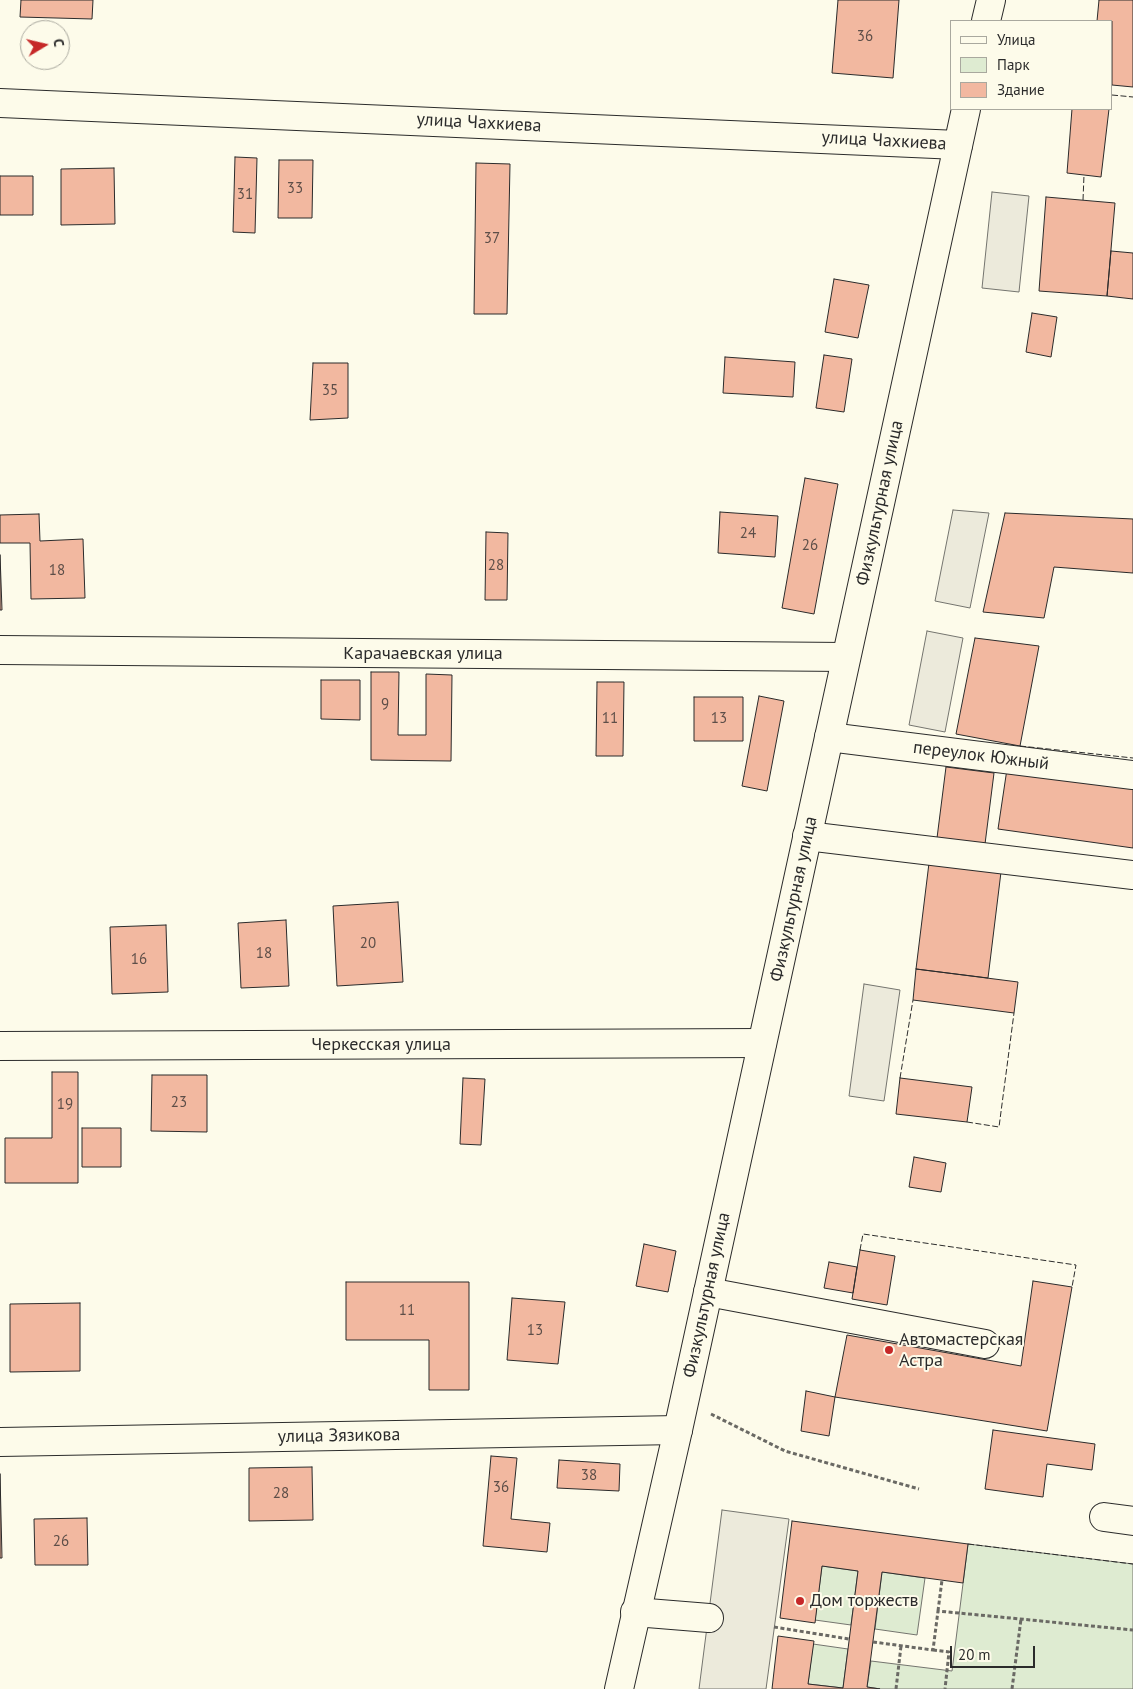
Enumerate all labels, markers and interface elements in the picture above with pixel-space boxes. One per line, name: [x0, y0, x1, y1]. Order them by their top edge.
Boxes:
north arrow: [20, 20, 70, 70]
legend: [950, 20, 1113, 110]
house number: 36: [857, 28, 873, 46]
text: Улица: [997, 30, 1035, 49]
text: С: [49, 38, 68, 48]
text: Парк: [997, 55, 1030, 74]
text: Здание: [997, 80, 1045, 99]
street label: улица Чахкиева: [416, 109, 542, 137]
street label: улица Чахкиева: [821, 127, 947, 155]
house number: 33: [287, 180, 303, 198]
house number: 31: [237, 186, 253, 204]
house number: 37: [484, 230, 500, 248]
house number: 35: [322, 382, 338, 400]
street label: Физкультурная улица: [852, 418, 908, 588]
house number: 24: [740, 525, 756, 543]
house number: 26: [802, 537, 818, 555]
house number: 28: [488, 557, 504, 575]
house number: 18: [49, 562, 65, 580]
street label: Карачаевская улица: [343, 643, 503, 665]
house number: 9: [381, 696, 389, 714]
house number: 11: [602, 710, 618, 728]
house number: 13: [711, 710, 727, 728]
street label: переулок Южный: [912, 737, 1050, 775]
street label: Физкультурная улица: [766, 814, 822, 984]
house number: 20: [360, 935, 376, 953]
house number: 18: [256, 945, 272, 963]
house number: 16: [131, 951, 147, 969]
street label: Черкесская улица: [311, 1034, 451, 1056]
house number: 23: [171, 1094, 187, 1112]
house number: 19: [57, 1096, 73, 1114]
street label: Физкультурная улица: [679, 1210, 735, 1380]
house number: 11: [399, 1302, 415, 1320]
house number: 13: [527, 1322, 543, 1340]
place label: Автомастерская Астра: [899, 1329, 1023, 1372]
marker: Автомастерская Астра: [883, 1344, 895, 1356]
street label: улица Зязикова: [278, 1424, 400, 1448]
house number: 38: [581, 1467, 597, 1485]
house number: 36: [493, 1479, 509, 1497]
house number: 28: [273, 1485, 289, 1503]
house number: 26: [53, 1533, 69, 1551]
place label: Дом торжеств: [810, 1590, 919, 1612]
marker: Дом торжеств: [794, 1595, 806, 1607]
scale bar: [953, 1636, 1038, 1668]
text: 20 m: [958, 1645, 991, 1664]

